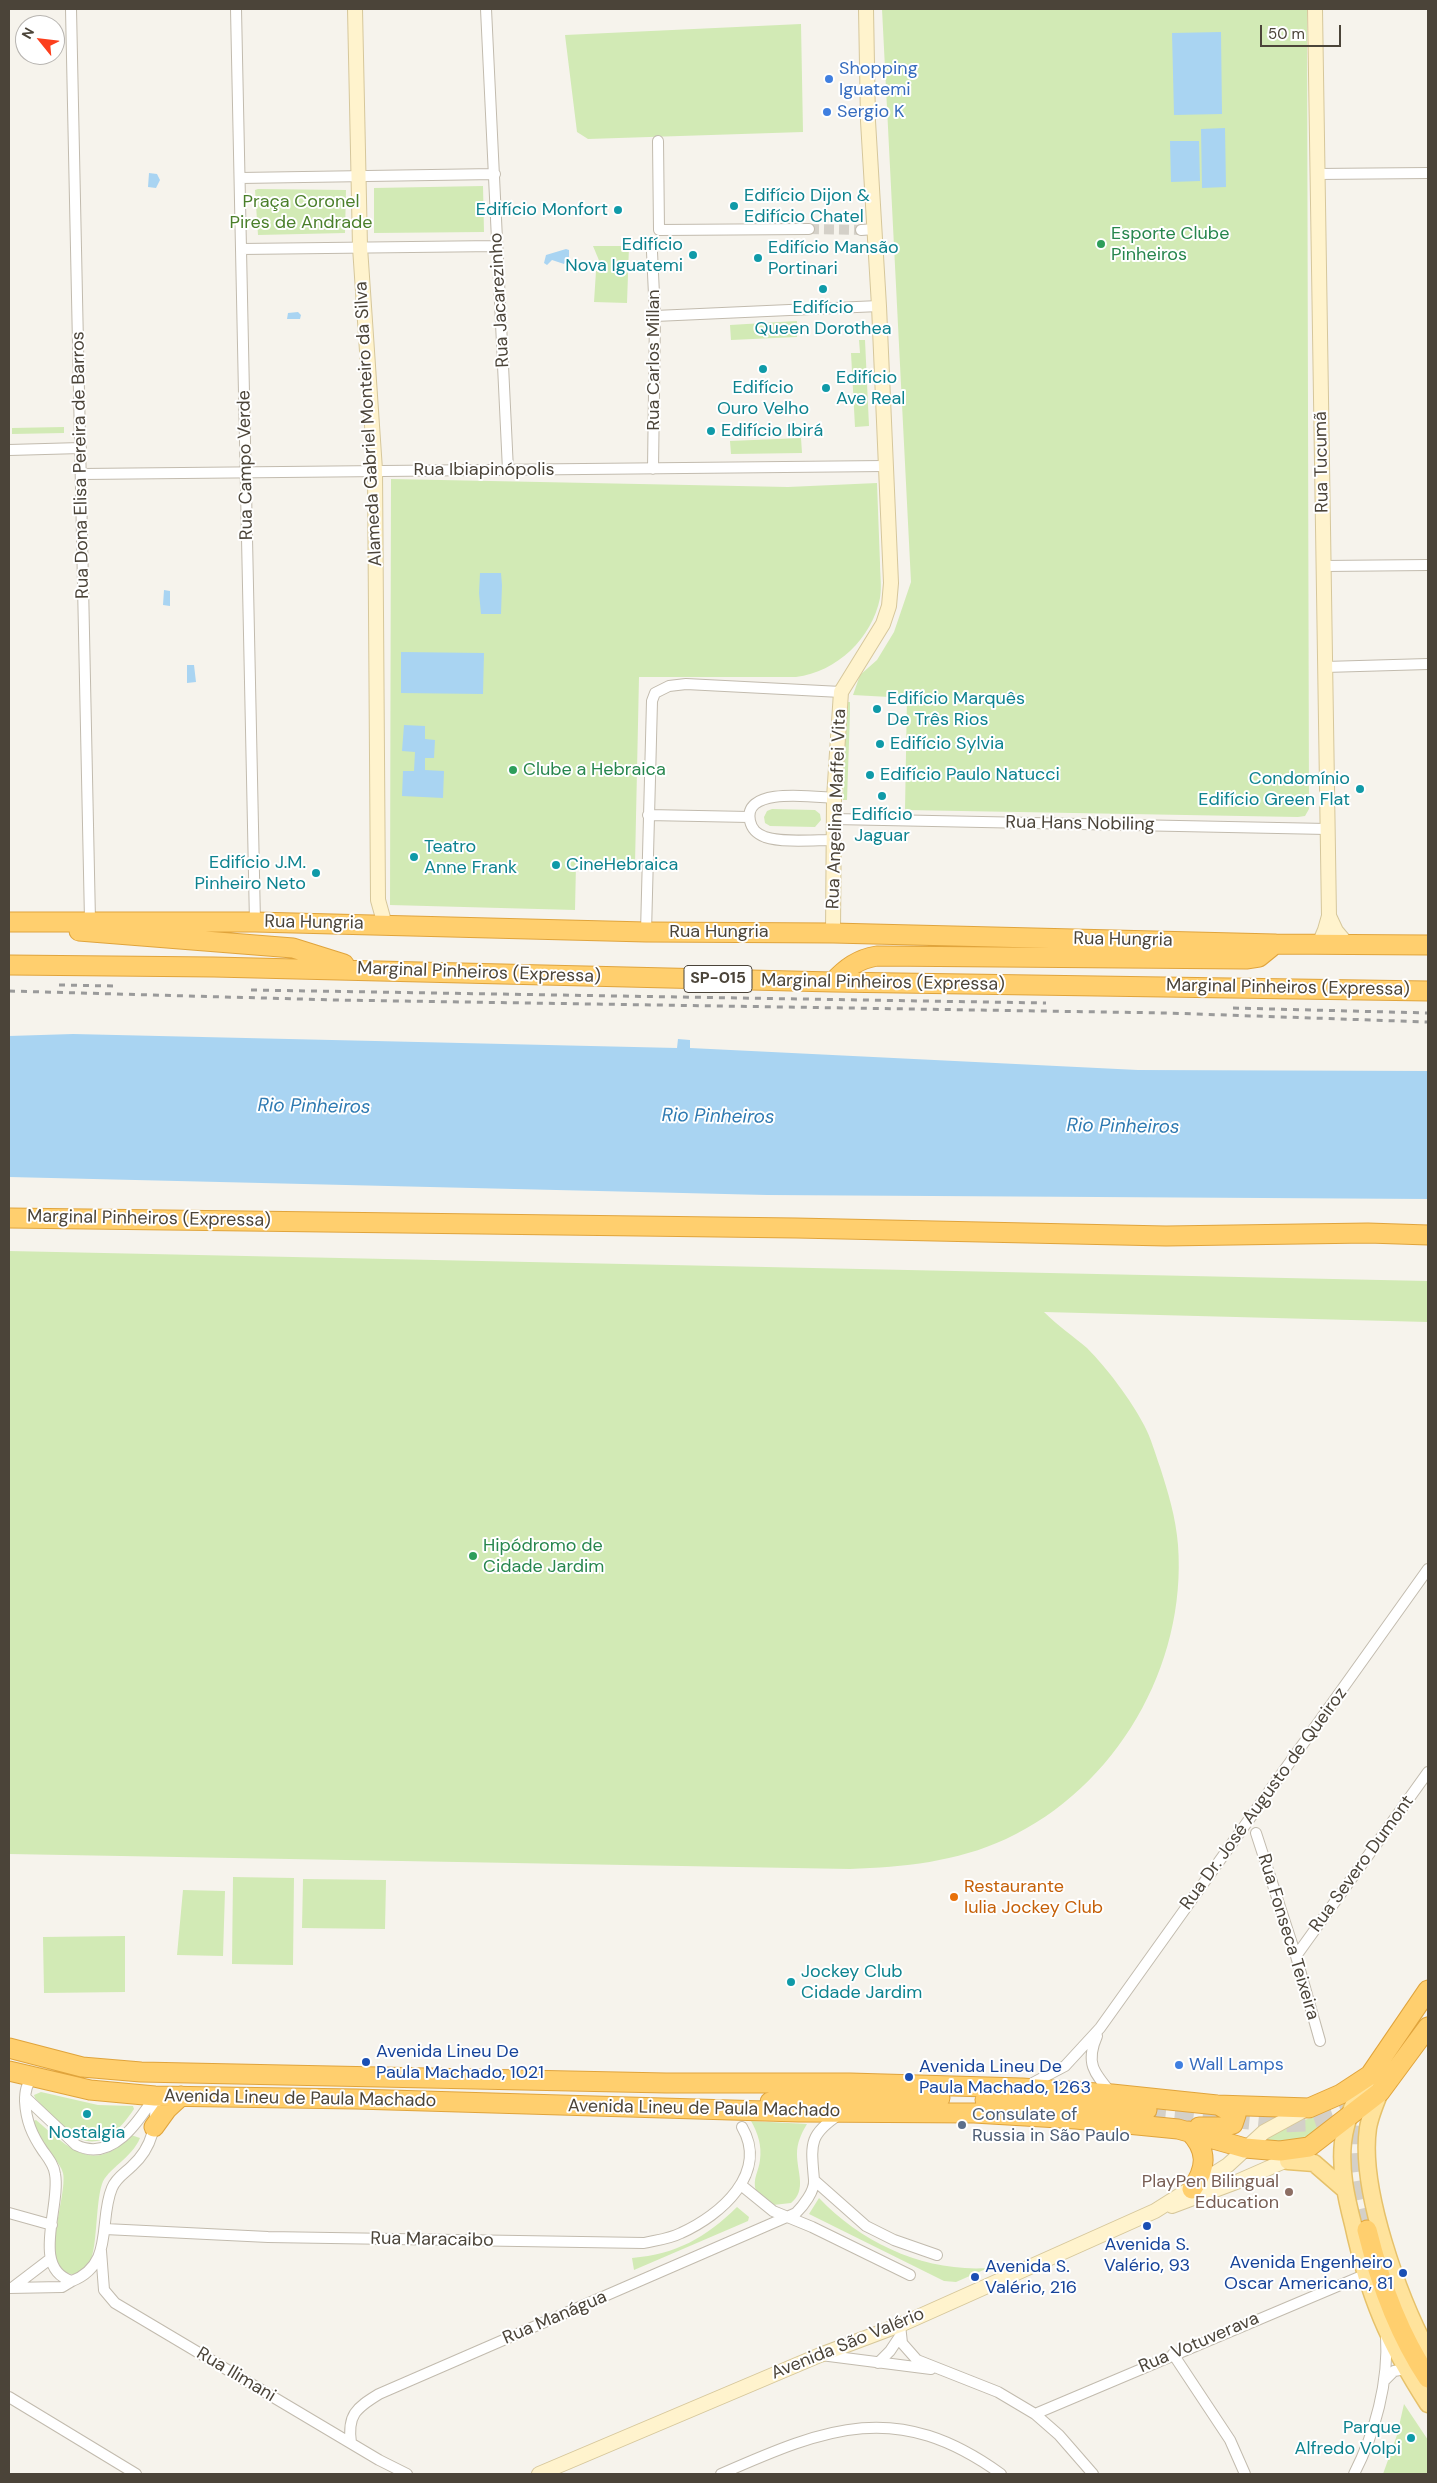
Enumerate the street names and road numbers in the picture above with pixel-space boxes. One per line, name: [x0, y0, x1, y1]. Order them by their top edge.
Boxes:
street label: Rua Jacarezinho: [486, 232, 514, 368]
street label: Alameda Gabriel Monteiro da Silva: [351, 281, 387, 567]
street label: Rua Carlos Millan: [643, 289, 665, 431]
street label: Rua Dona Elisa Pereira de Barros: [68, 331, 94, 599]
street label: Rua Campo Verde: [234, 390, 258, 540]
street label: Rua Tucumã: [1310, 411, 1334, 513]
street label: Rua Ibiapinópolis: [413, 459, 555, 481]
street label: Rua Angelina Maffei Vita: [823, 708, 851, 910]
street label: Rua Hans Nobiling: [1005, 812, 1155, 836]
street label: Rua Hungria: [264, 911, 364, 935]
street label: Rua Hungria: [669, 921, 769, 943]
street label: Rua Hungria: [1073, 928, 1173, 952]
street label: Marginal Pinheiros (Expressa): [357, 958, 601, 988]
road number: SP-015: [684, 966, 752, 992]
street label: Marginal Pinheiros (Expressa): [761, 970, 1005, 996]
street label: Marginal Pinheiros (Expressa): [1166, 975, 1410, 1001]
street label: Marginal Pinheiros (Expressa): [27, 1206, 271, 1232]
street label: Rua Dr. José Augusto de Queiroz: [1176, 1684, 1352, 1914]
street label: Rua Severo Dumont: [1305, 1791, 1419, 1937]
street label: Rua Fonseca Teixeira: [1252, 1851, 1324, 2023]
street label: Avenida Lineu de Paula Machado: [164, 2086, 436, 2112]
street label: Avenida Lineu de Paula Machado: [568, 2096, 840, 2122]
street label: Rua Maracaibo: [370, 2228, 494, 2252]
street label: Rua Manágua: [500, 2286, 610, 2350]
street label: Avenida São Valério: [768, 2303, 928, 2385]
street label: Rua Votuverava: [1136, 2308, 1262, 2378]
street label: Rua Ilimani: [192, 2343, 280, 2407]

